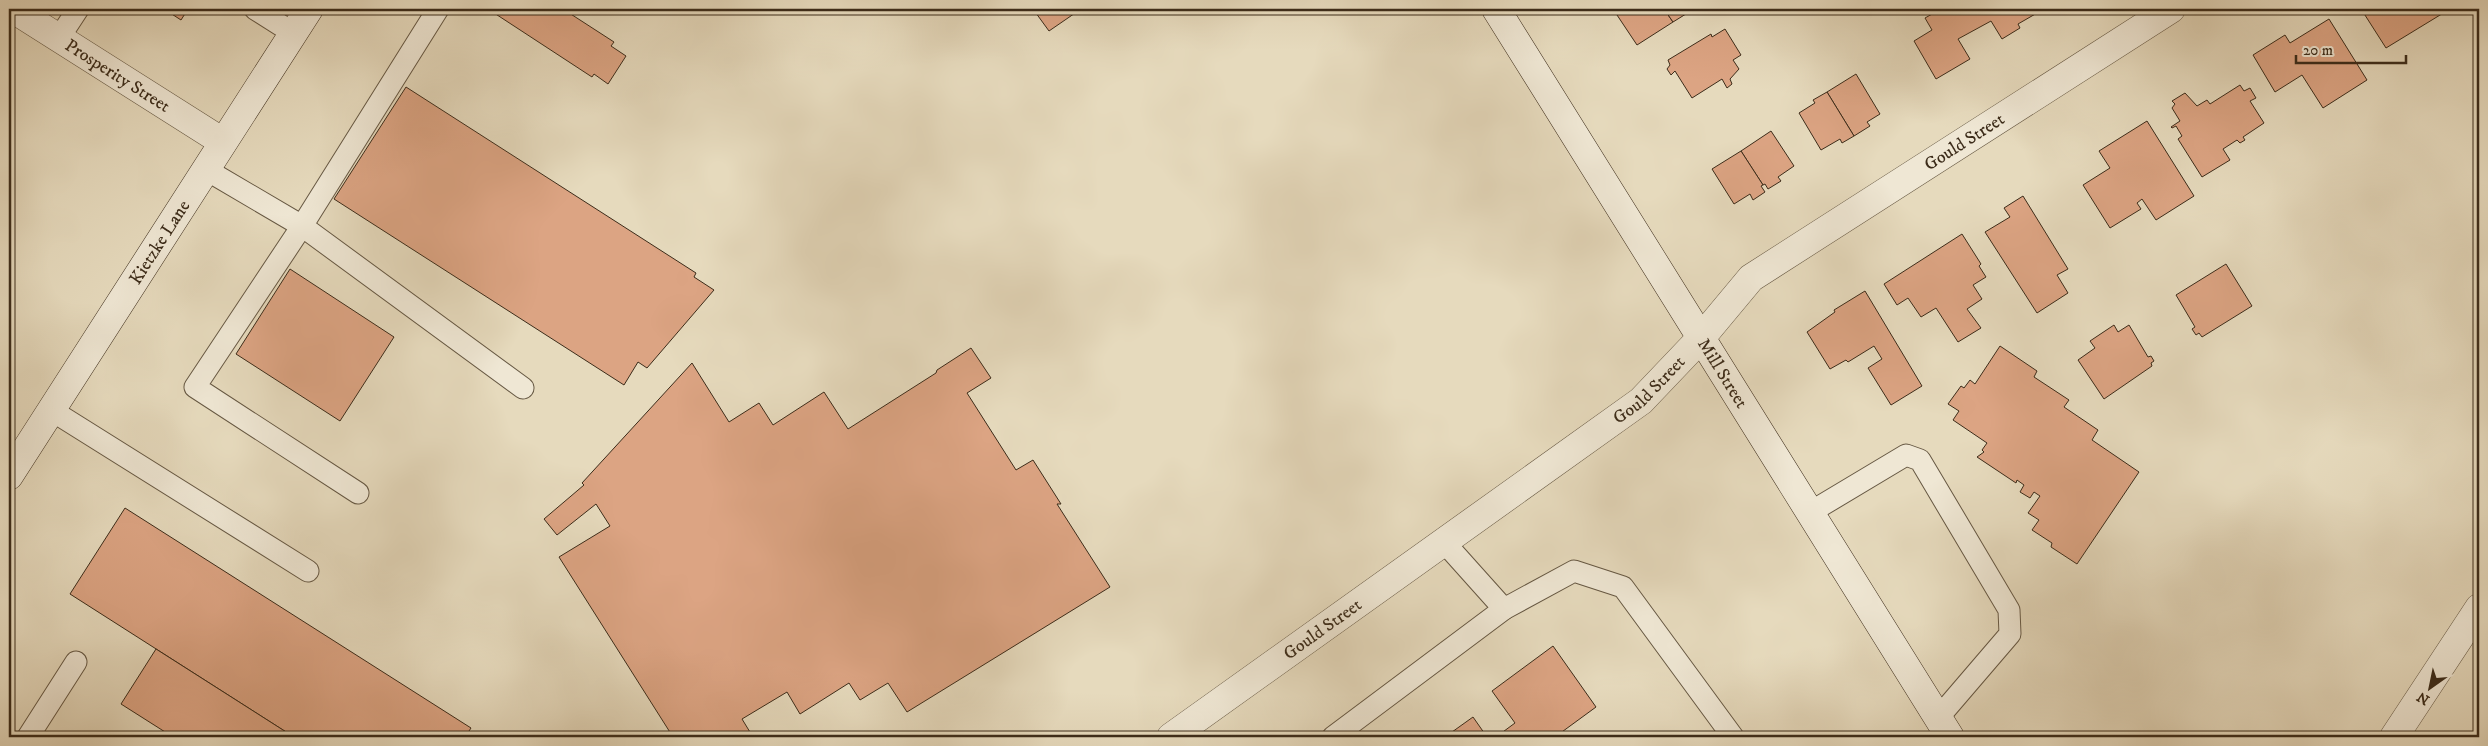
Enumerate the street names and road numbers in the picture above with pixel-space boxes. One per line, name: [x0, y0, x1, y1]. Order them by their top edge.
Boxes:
street label: Prosperity Street: [60, 35, 174, 118]
street label: Gould Street: [1921, 108, 2009, 176]
street label: Kietzke Lane: [125, 196, 195, 289]
street label: Mill Street: [1692, 334, 1752, 413]
street label: Gould Street: [1609, 351, 1690, 429]
street label: Gould Street: [1280, 594, 1366, 665]

